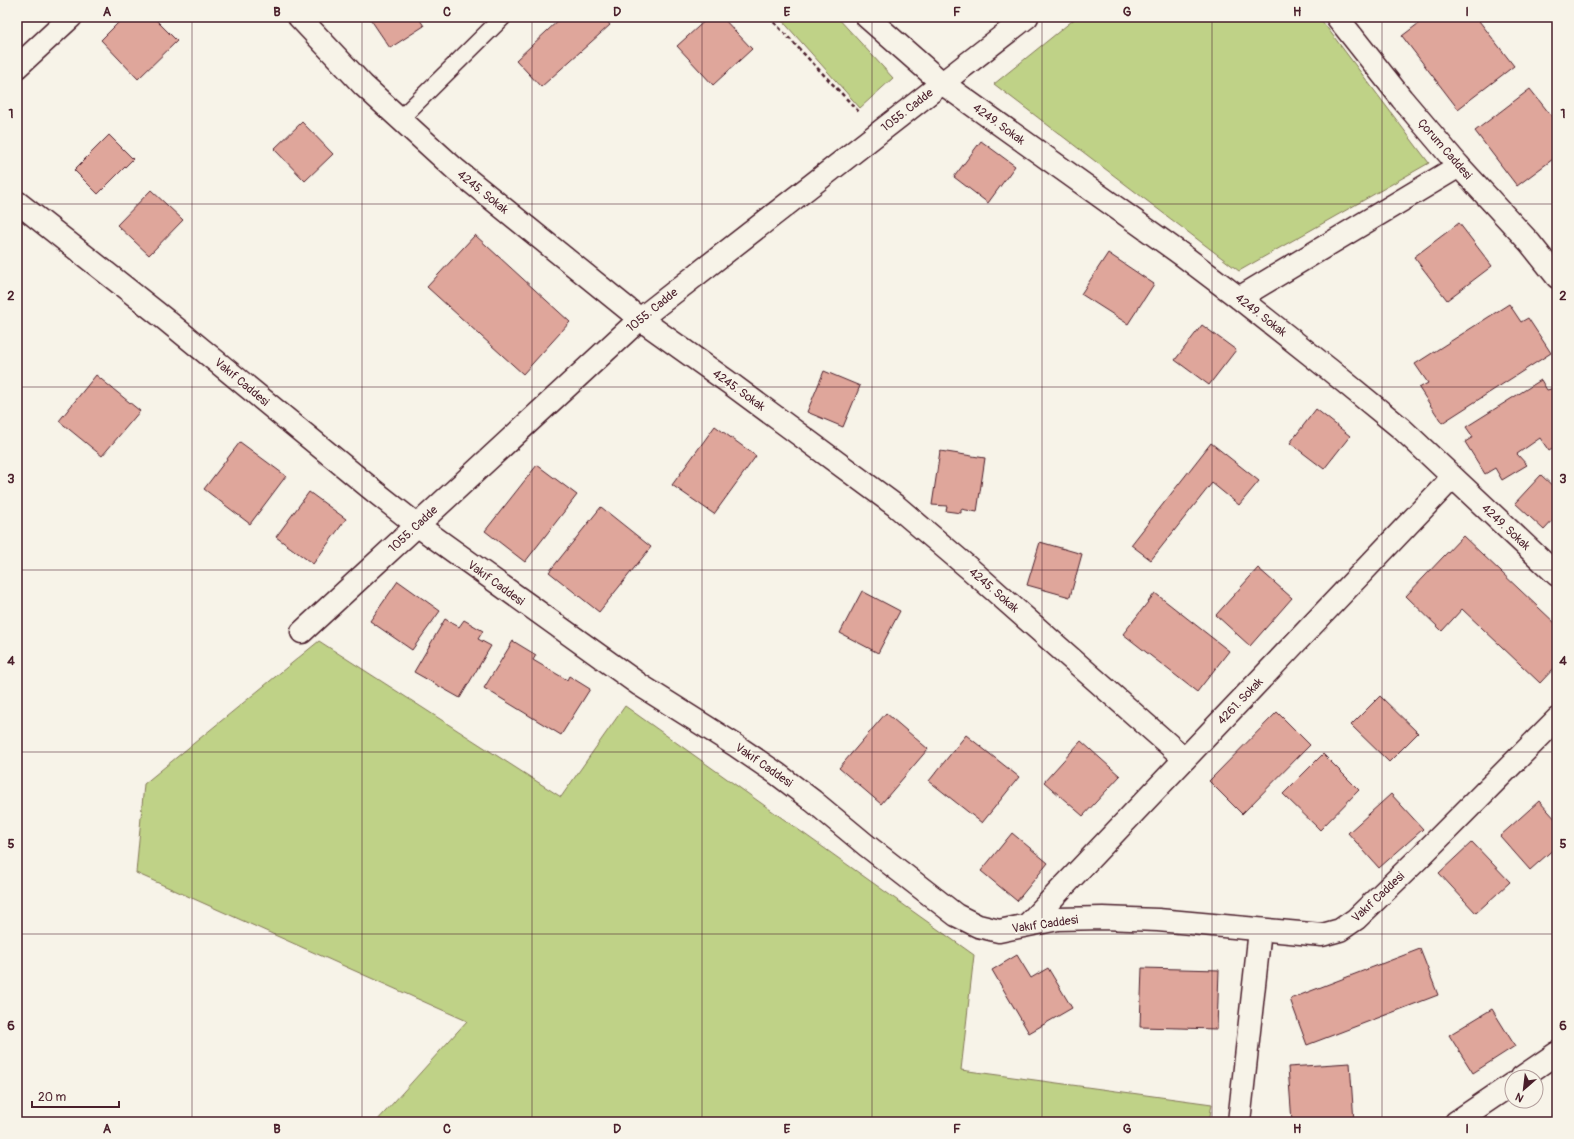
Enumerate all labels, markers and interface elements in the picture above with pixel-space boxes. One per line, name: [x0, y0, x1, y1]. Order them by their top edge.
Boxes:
text: A: [103, 4, 112, 20]
text: B: [273, 4, 281, 20]
text: C: [443, 4, 451, 20]
text: D: [613, 4, 621, 20]
text: E: [784, 4, 791, 20]
text: F: [953, 4, 961, 20]
text: G: [1123, 4, 1132, 20]
text: H: [1293, 4, 1301, 20]
text: I: [1465, 4, 1469, 20]
street label: 1055. Cadde: [878, 85, 936, 135]
street label: 4249. Sokak: [970, 100, 1028, 148]
text: 1: [8, 106, 14, 122]
text: 1: [1560, 106, 1566, 122]
street label: Çorum Caddesi: [1414, 116, 1475, 183]
street label: 4245. Sokak: [454, 167, 511, 218]
street label: 1055. Cadde: [624, 285, 681, 336]
text: 2: [7, 288, 15, 304]
text: 2: [1559, 288, 1567, 304]
street label: 4249. Sokak: [1232, 291, 1289, 340]
street label: Vakıf Caddesi: [211, 355, 272, 410]
street label: 4245. Sokak: [709, 366, 768, 415]
text: 3: [7, 471, 15, 487]
text: 3: [1559, 471, 1567, 487]
street label: 4249. Sokak: [1478, 501, 1533, 554]
street label: 1055. Cadde: [386, 503, 441, 556]
street label: Vakıf Caddesi: [464, 558, 527, 609]
street label: 4245. Sokak: [966, 565, 1022, 616]
text: 4: [7, 653, 15, 669]
text: 4: [1559, 653, 1567, 669]
street label: 4261. Sokak: [1214, 675, 1266, 728]
street label: Vakıf Caddesi: [732, 740, 795, 791]
text: 5: [7, 836, 15, 852]
text: 5: [1559, 836, 1567, 852]
street label: Vakıf Caddesi: [1349, 869, 1408, 926]
street label: Vakıf Caddesi: [1011, 912, 1079, 937]
text: 6: [7, 1018, 15, 1034]
text: 6: [1559, 1018, 1567, 1034]
north arrow: [1504, 1069, 1544, 1109]
scale bar: [32, 1083, 119, 1109]
text: 20 m: [38, 1090, 67, 1105]
text: N: [1513, 1090, 1526, 1105]
text: A: [103, 1121, 112, 1137]
text: B: [273, 1121, 281, 1137]
text: C: [443, 1121, 451, 1137]
text: D: [613, 1121, 621, 1137]
text: E: [784, 1121, 791, 1137]
text: F: [953, 1121, 961, 1137]
text: G: [1123, 1121, 1132, 1137]
text: H: [1293, 1121, 1301, 1137]
text: I: [1465, 1121, 1469, 1137]

